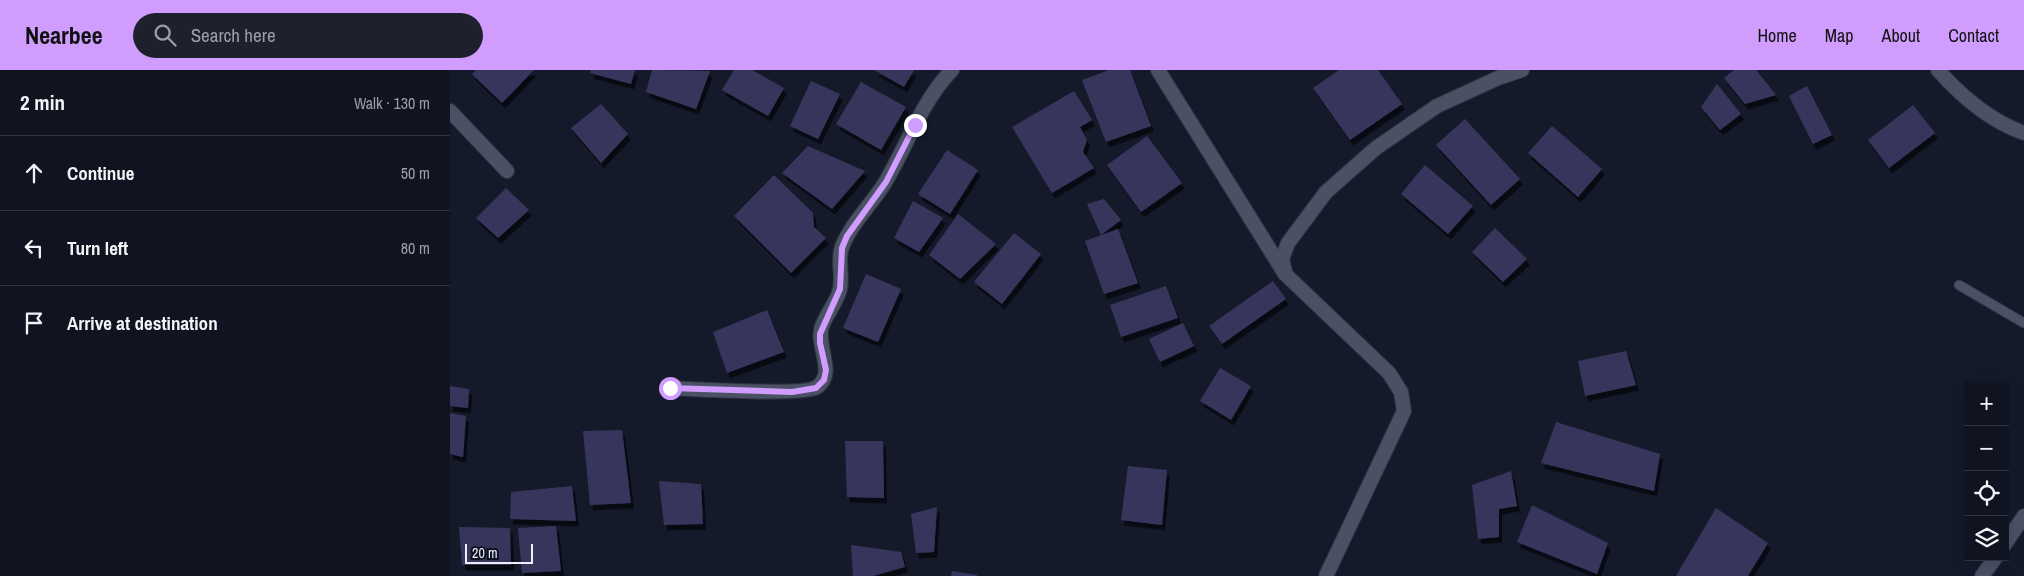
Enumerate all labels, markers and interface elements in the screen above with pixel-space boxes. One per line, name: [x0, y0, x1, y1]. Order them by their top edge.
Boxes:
search box: [133, 13, 483, 58]
text: Nearbee: [25, 19, 103, 51]
icon: search: [151, 21, 179, 49]
text: Search here: [191, 22, 276, 48]
text: Home: [1757, 23, 1797, 48]
text: Map: [1825, 23, 1854, 48]
text: About: [1882, 23, 1920, 48]
text: Contact: [1948, 23, 1999, 48]
text: 2 min: [20, 88, 65, 117]
text: Walk · 130 m: [354, 92, 430, 114]
route end: [904, 114, 927, 137]
icon: ahead: [20, 159, 48, 187]
text: Continue: [67, 160, 135, 186]
text: 50 m: [401, 162, 430, 184]
icon: left: [20, 234, 48, 262]
text: Turn left: [67, 235, 128, 261]
text: 80 m: [401, 237, 430, 259]
icon: arrive: [20, 309, 48, 337]
text: Arrive at destination: [67, 310, 218, 336]
route start: [659, 377, 682, 400]
map controls: [1964, 381, 2009, 561]
button: +: [1964, 381, 2009, 426]
button: −: [1964, 426, 2009, 471]
button: locate: [1964, 471, 2009, 516]
button: layers: [1964, 516, 2009, 561]
scale bar: [465, 541, 532, 564]
text: 20 m: [472, 544, 498, 562]

